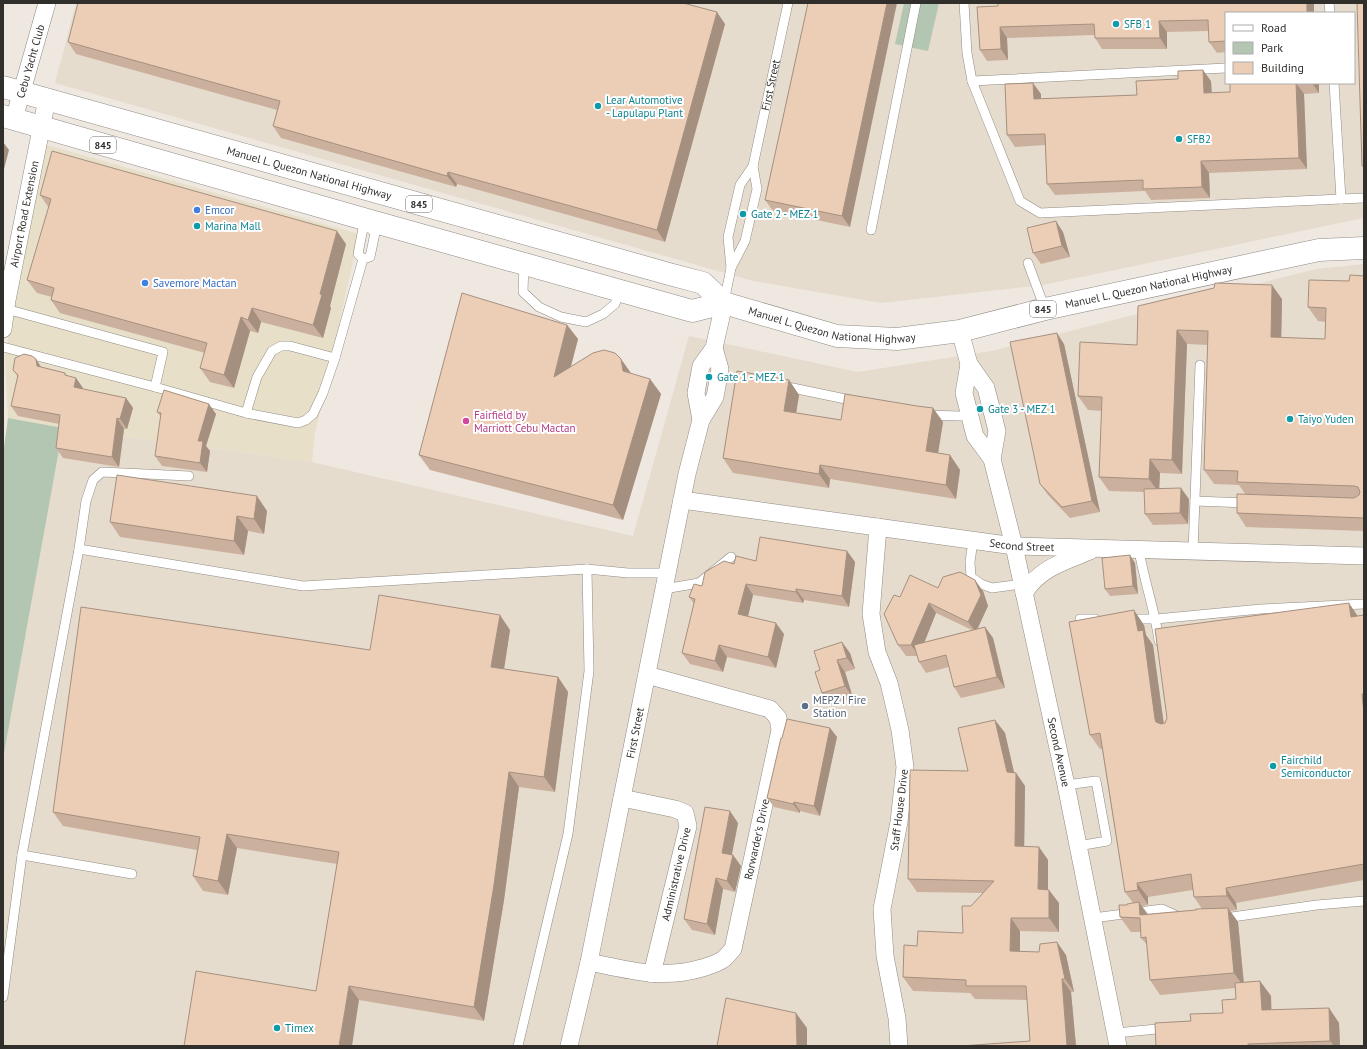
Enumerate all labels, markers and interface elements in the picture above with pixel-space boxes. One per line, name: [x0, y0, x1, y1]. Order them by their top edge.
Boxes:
legend: [1225, 12, 1355, 84]
place label: SFB 1: [1124, 17, 1151, 31]
marker: SFB 1: [1111, 19, 1121, 29]
text: Road: [1261, 20, 1286, 35]
street label: Cebu Yacht Club: [13, 23, 48, 100]
text: Park: [1261, 40, 1283, 55]
street label: First Street: [758, 58, 783, 112]
text: Building: [1261, 60, 1304, 75]
place label: Lear Automotive - Lapulapu Plant: [606, 93, 683, 120]
marker: Lear Automotive - Lapulapu Plant: [593, 101, 603, 111]
place label: SFB2: [1187, 132, 1211, 146]
marker: SFB2: [1174, 134, 1184, 144]
road number: 845: [90, 137, 116, 153]
street label: Manuel L. Quezon National Highway: [225, 143, 394, 203]
street label: Airport Road Extension: [7, 159, 42, 268]
road number: 845: [406, 196, 432, 212]
place label: Emcor: [205, 203, 234, 217]
marker: Emcor: [192, 205, 202, 215]
place label: Gate 2 - MEZ 1: [751, 207, 818, 221]
marker: Gate 2 - MEZ 1: [738, 209, 748, 219]
place label: Marina Mall: [205, 219, 262, 233]
marker: Marina Mall: [192, 221, 202, 231]
street label: Manuel L. Quezon National Highway: [1064, 262, 1234, 312]
place label: Savemore Mactan: [153, 276, 236, 290]
marker: Savemore Mactan: [140, 278, 150, 288]
road number: 845: [1030, 301, 1056, 317]
street label: Manuel L. Quezon National Highway: [747, 303, 917, 346]
place label: Gate 1 - MEZ 1: [717, 370, 784, 384]
marker: Gate 1 - MEZ 1: [704, 372, 714, 382]
place label: Gate 3 - MEZ 1: [988, 402, 1055, 416]
marker: Gate 3 - MEZ 1: [975, 404, 985, 414]
place label: Fairfield by Marriott Cebu Mactan: [474, 408, 576, 435]
place label: Taiyo Yuden: [1298, 412, 1354, 426]
marker: Taiyo Yuden: [1285, 414, 1295, 424]
marker: Fairfield by Marriott Cebu Mactan: [461, 416, 471, 426]
street label: Second Street: [989, 536, 1055, 554]
place label: MEPZ I Fire Station: [813, 693, 866, 720]
marker: MEPZ I Fire Station: [800, 701, 810, 711]
street label: First Street: [623, 706, 647, 760]
street label: Second Avenue: [1044, 716, 1073, 789]
place label: Fairchild Semiconductor: [1281, 753, 1351, 780]
marker: Fairchild Semiconductor: [1268, 761, 1278, 771]
street label: Staff House Drive: [887, 768, 911, 852]
street label: Rorwarder's Drive: [741, 797, 772, 881]
street label: Administrative Drive: [658, 825, 694, 922]
place label: Timex: [285, 1021, 314, 1035]
marker: Timex: [272, 1023, 282, 1033]

